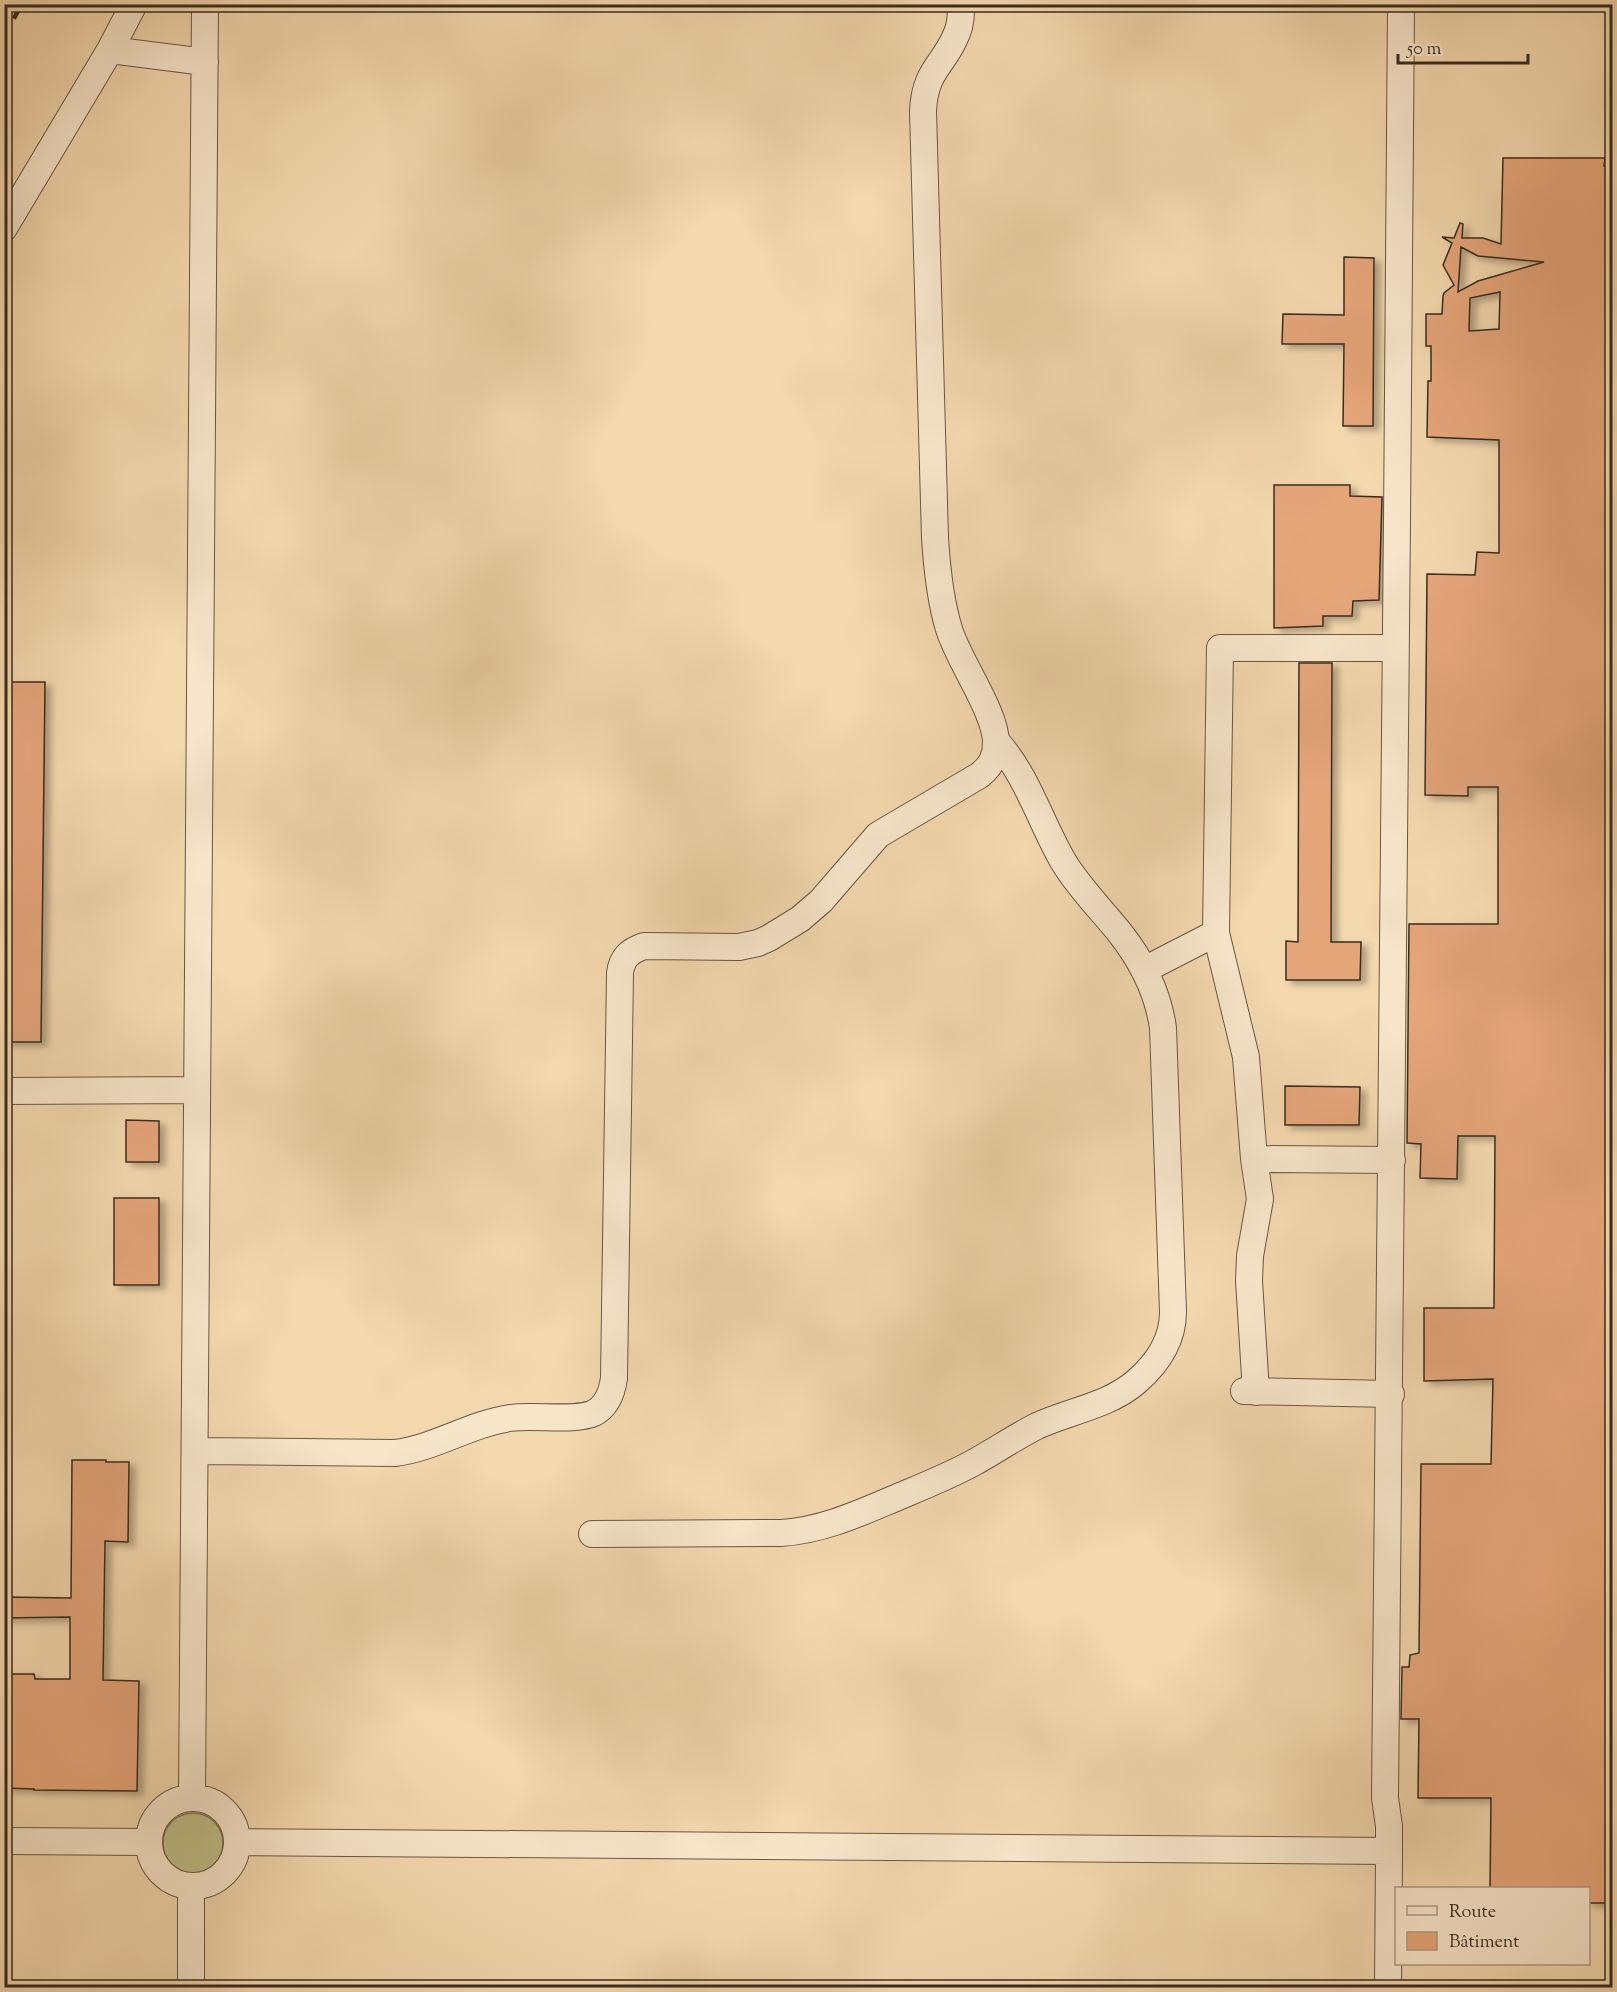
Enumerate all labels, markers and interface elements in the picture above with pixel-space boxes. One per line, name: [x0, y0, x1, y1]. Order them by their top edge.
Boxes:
scale bar: [1398, 27, 1528, 65]
text: 50 m: [1406, 37, 1442, 63]
legend: [1395, 1887, 1590, 1965]
text: Route: [1449, 1900, 1496, 1926]
text: Bâtiment: [1449, 1930, 1519, 1956]

